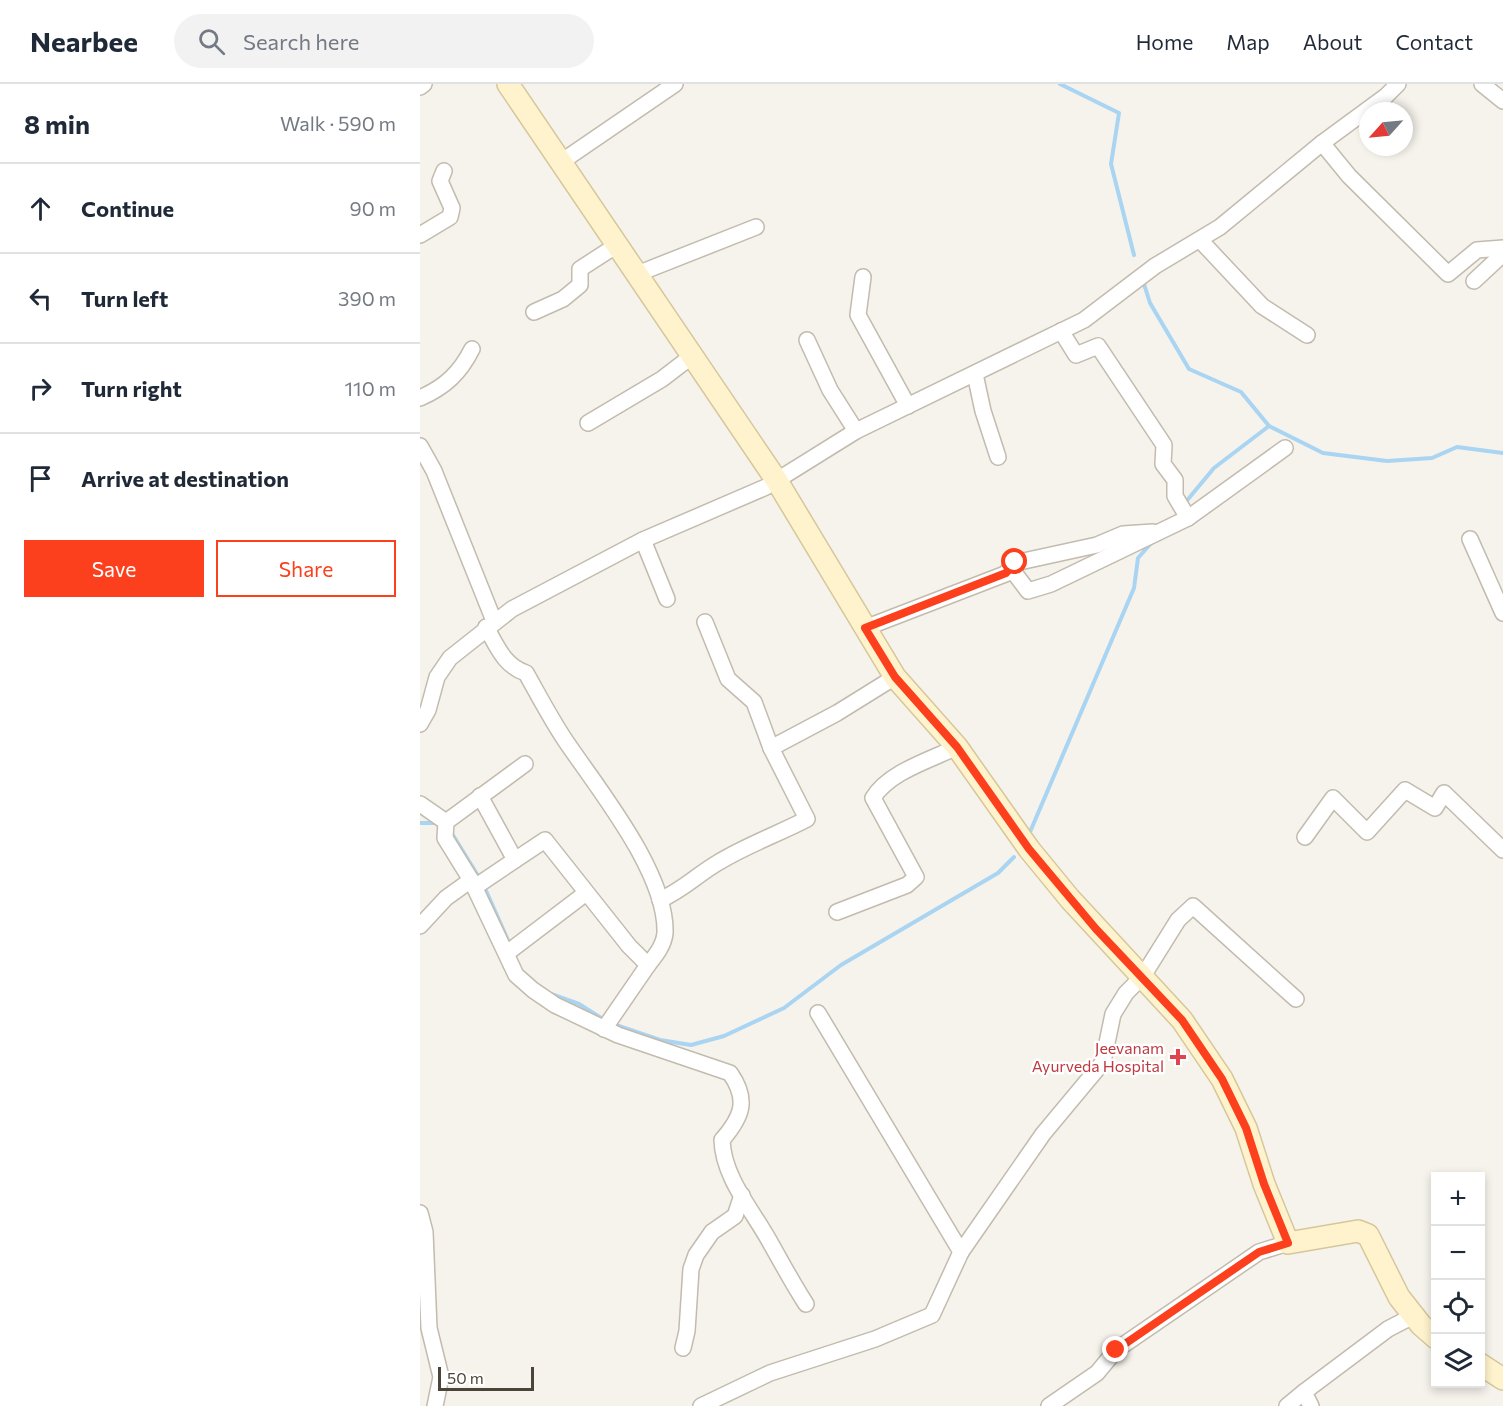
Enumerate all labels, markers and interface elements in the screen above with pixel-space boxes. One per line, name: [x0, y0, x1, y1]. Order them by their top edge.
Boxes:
search box: [174, 14, 594, 68]
text: Nearbee: [30, 24, 138, 58]
icon: search: [195, 25, 228, 58]
text: Search here: [243, 28, 359, 55]
text: Home: [1136, 29, 1193, 54]
text: Map: [1226, 29, 1270, 54]
text: About: [1303, 29, 1362, 54]
text: Contact: [1395, 29, 1473, 54]
north arrow: [1359, 102, 1413, 156]
text: 8 min: [24, 108, 90, 139]
text: Walk · 590 m: [280, 111, 396, 135]
icon: ahead: [24, 192, 57, 225]
text: Continue: [81, 195, 174, 222]
text: 90 m: [350, 196, 396, 220]
icon: left: [24, 282, 57, 315]
text: Turn left: [81, 285, 168, 312]
text: 390 m: [338, 286, 396, 310]
icon: right: [24, 372, 57, 405]
text: Turn right: [81, 375, 182, 402]
text: 110 m: [345, 376, 396, 400]
icon: arrive: [24, 462, 57, 495]
text: Arrive at destination: [81, 465, 289, 492]
button: Save: [24, 540, 204, 597]
button: Share: [216, 540, 396, 597]
route start: [1001, 548, 1027, 574]
place label: Jeevanam Ayurveda Hospital: [1032, 1038, 1164, 1075]
marker: Jeevanam Ayurveda Hospital: [1169, 1048, 1187, 1066]
map controls: [1431, 1172, 1485, 1388]
button: +: [1431, 1172, 1485, 1226]
button: −: [1431, 1226, 1485, 1280]
button: locate: [1431, 1280, 1485, 1334]
button: layers: [1431, 1334, 1485, 1388]
route end: [1102, 1336, 1128, 1362]
scale bar: [438, 1364, 534, 1392]
text: 50 m: [447, 1368, 484, 1387]

